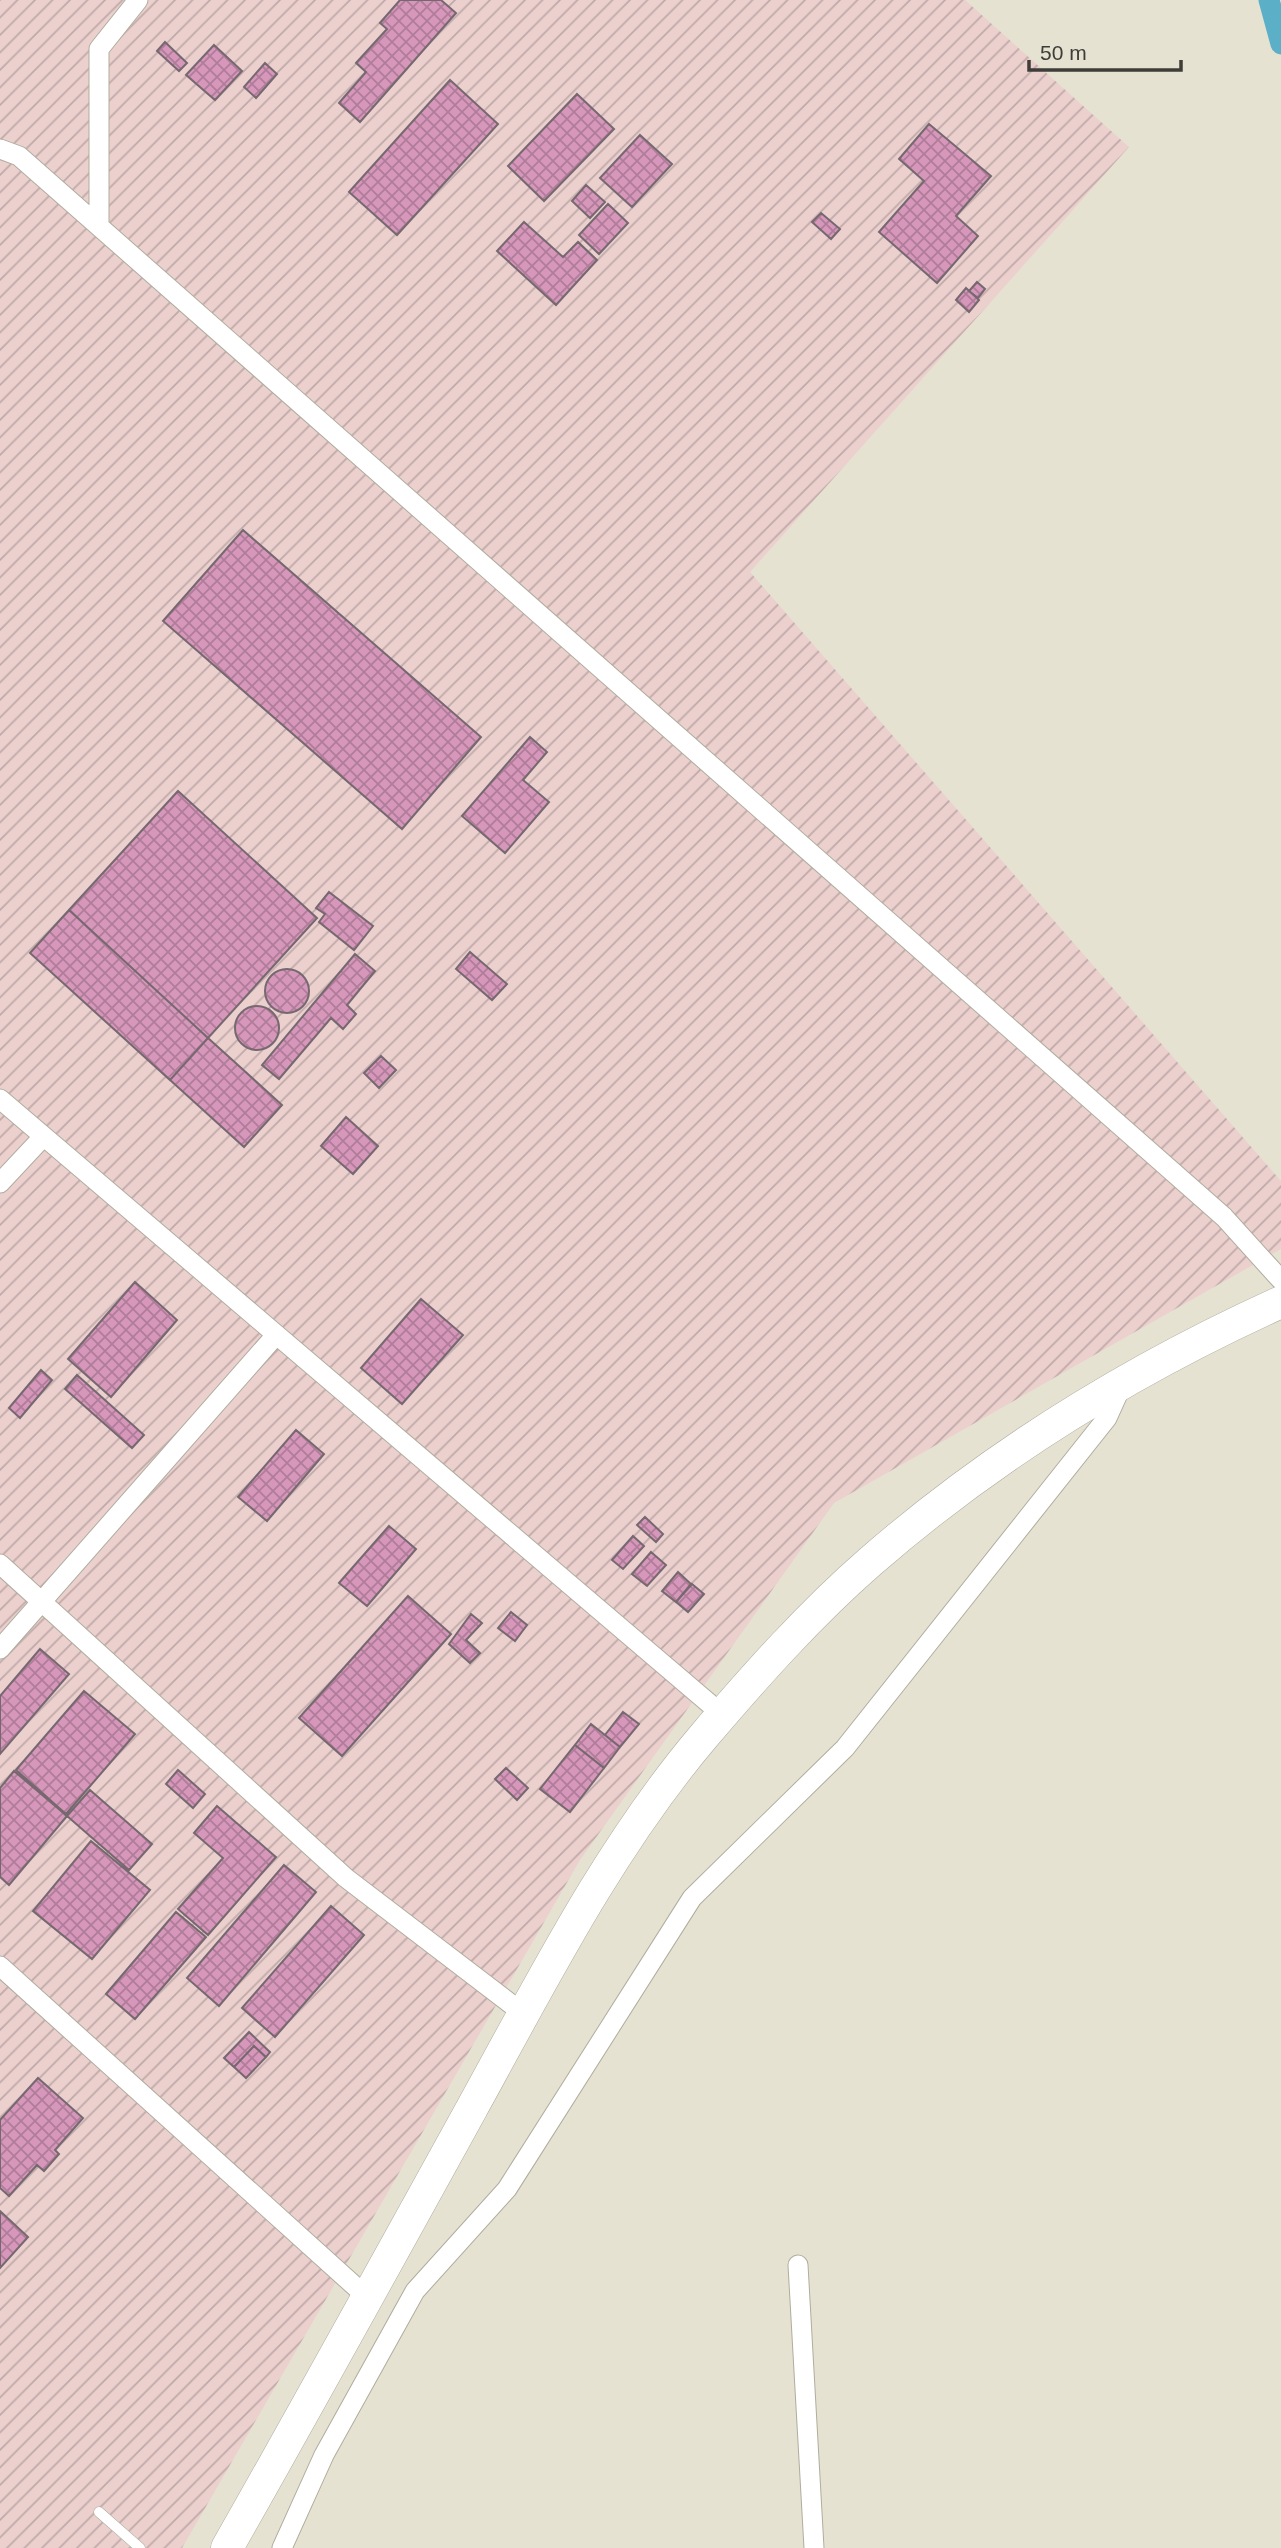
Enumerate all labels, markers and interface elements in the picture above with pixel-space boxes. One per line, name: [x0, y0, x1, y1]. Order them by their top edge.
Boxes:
scale bar: [1029, 28, 1181, 72]
text: 50 m: [1040, 41, 1087, 64]

